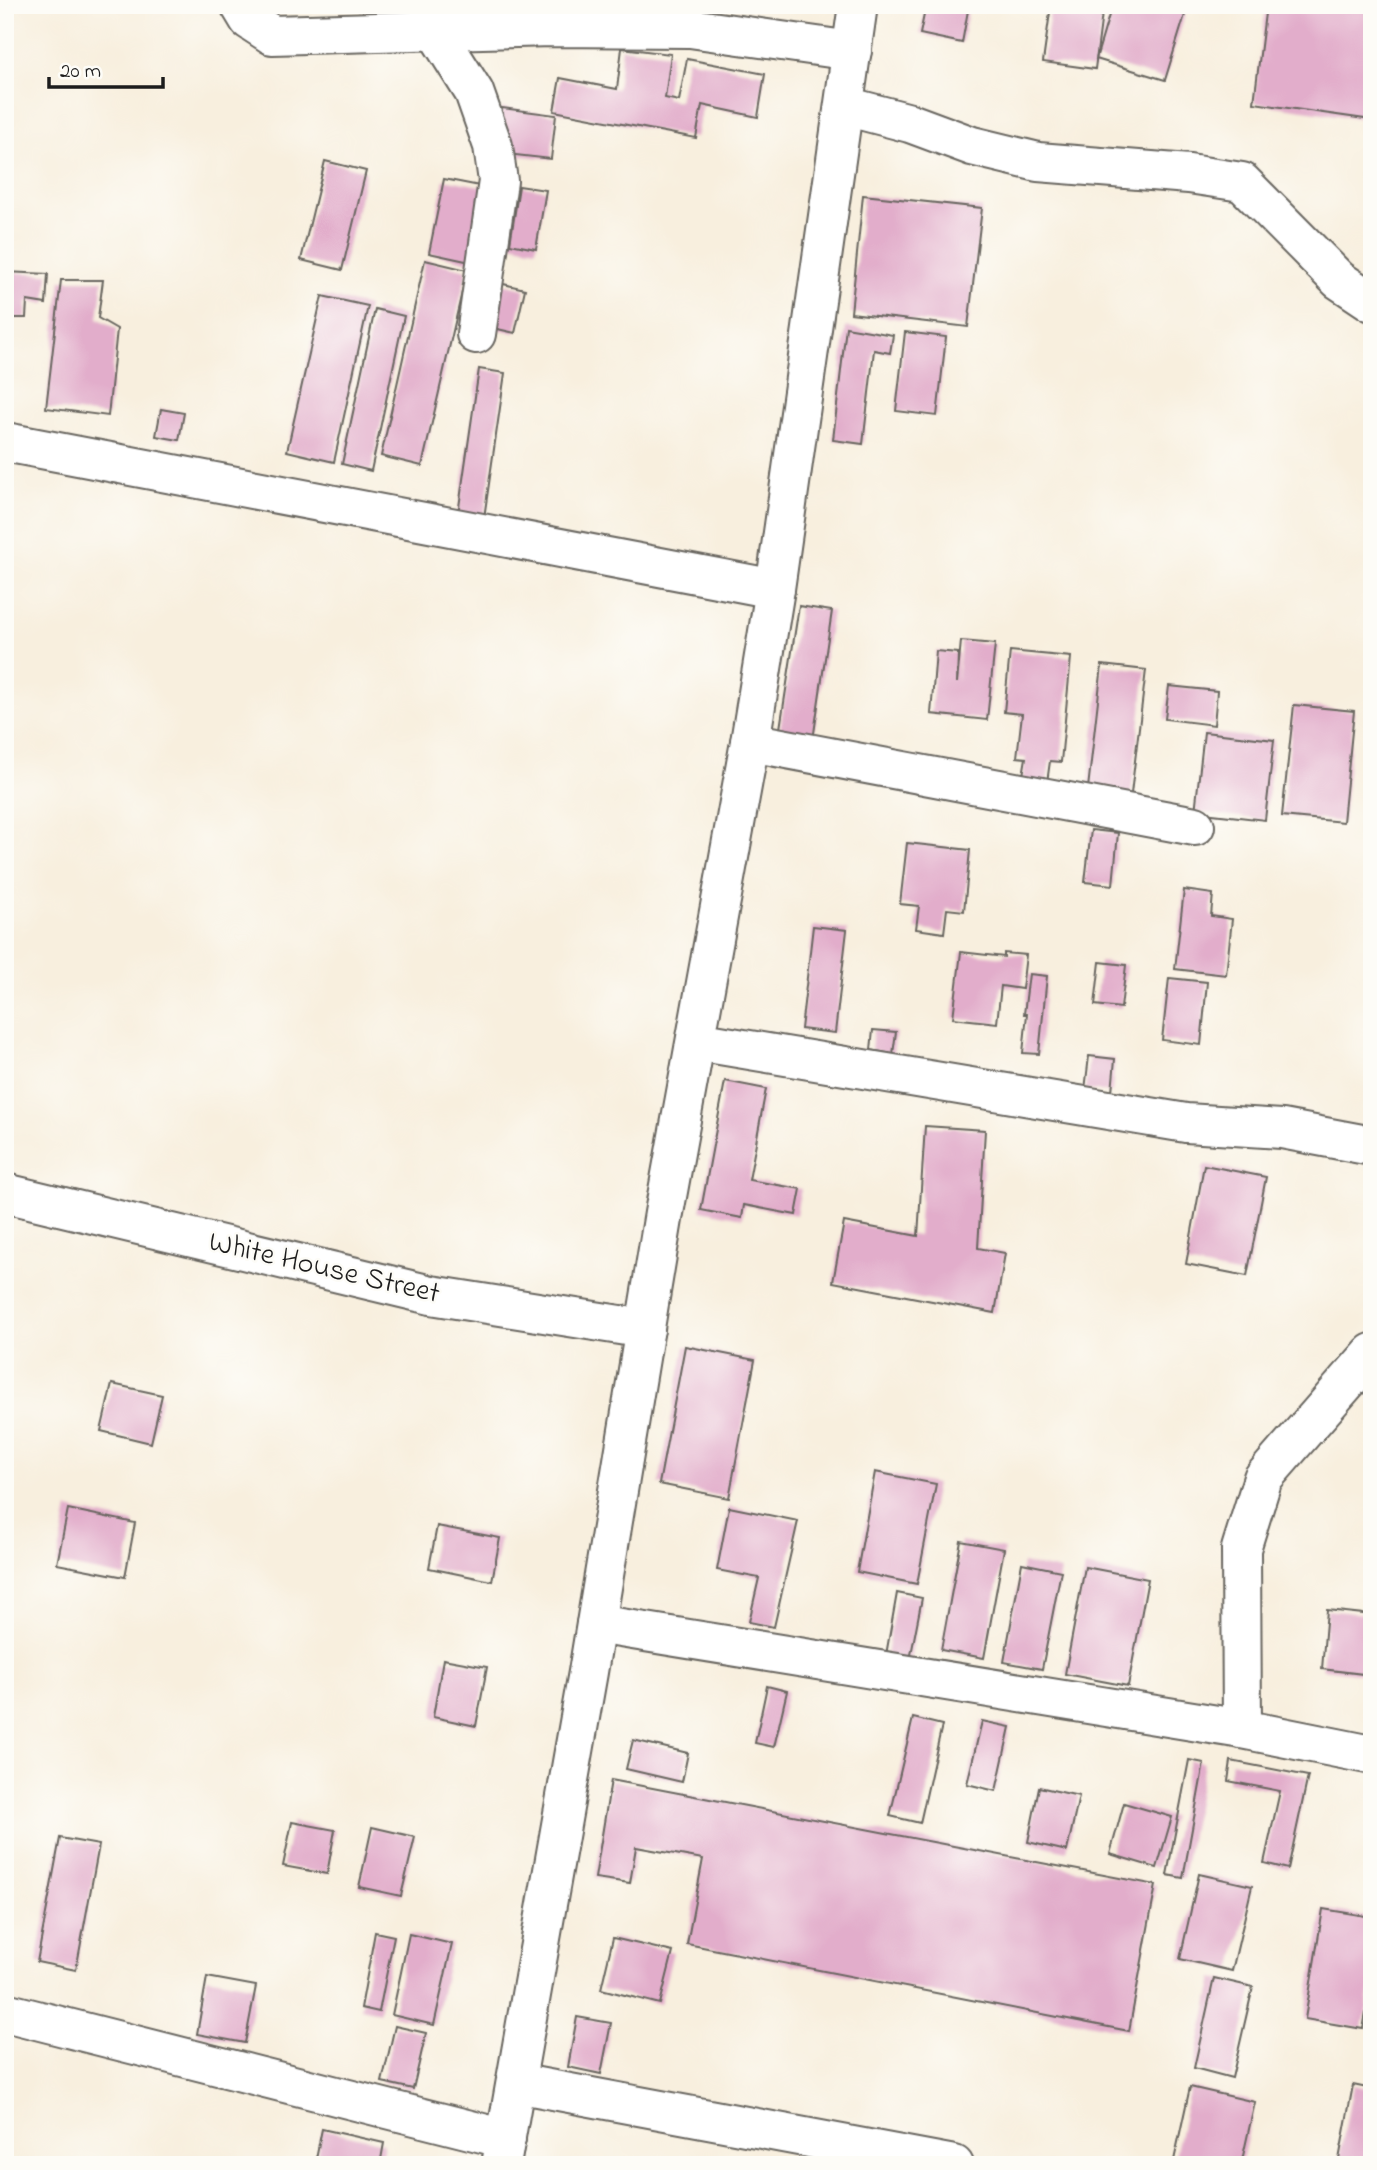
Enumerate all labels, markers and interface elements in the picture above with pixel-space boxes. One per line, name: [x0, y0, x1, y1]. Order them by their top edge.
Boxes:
scale bar: [49, 46, 163, 90]
text: 20 m: [60, 57, 101, 87]
street label: White House Street: [204, 1221, 444, 1317]

